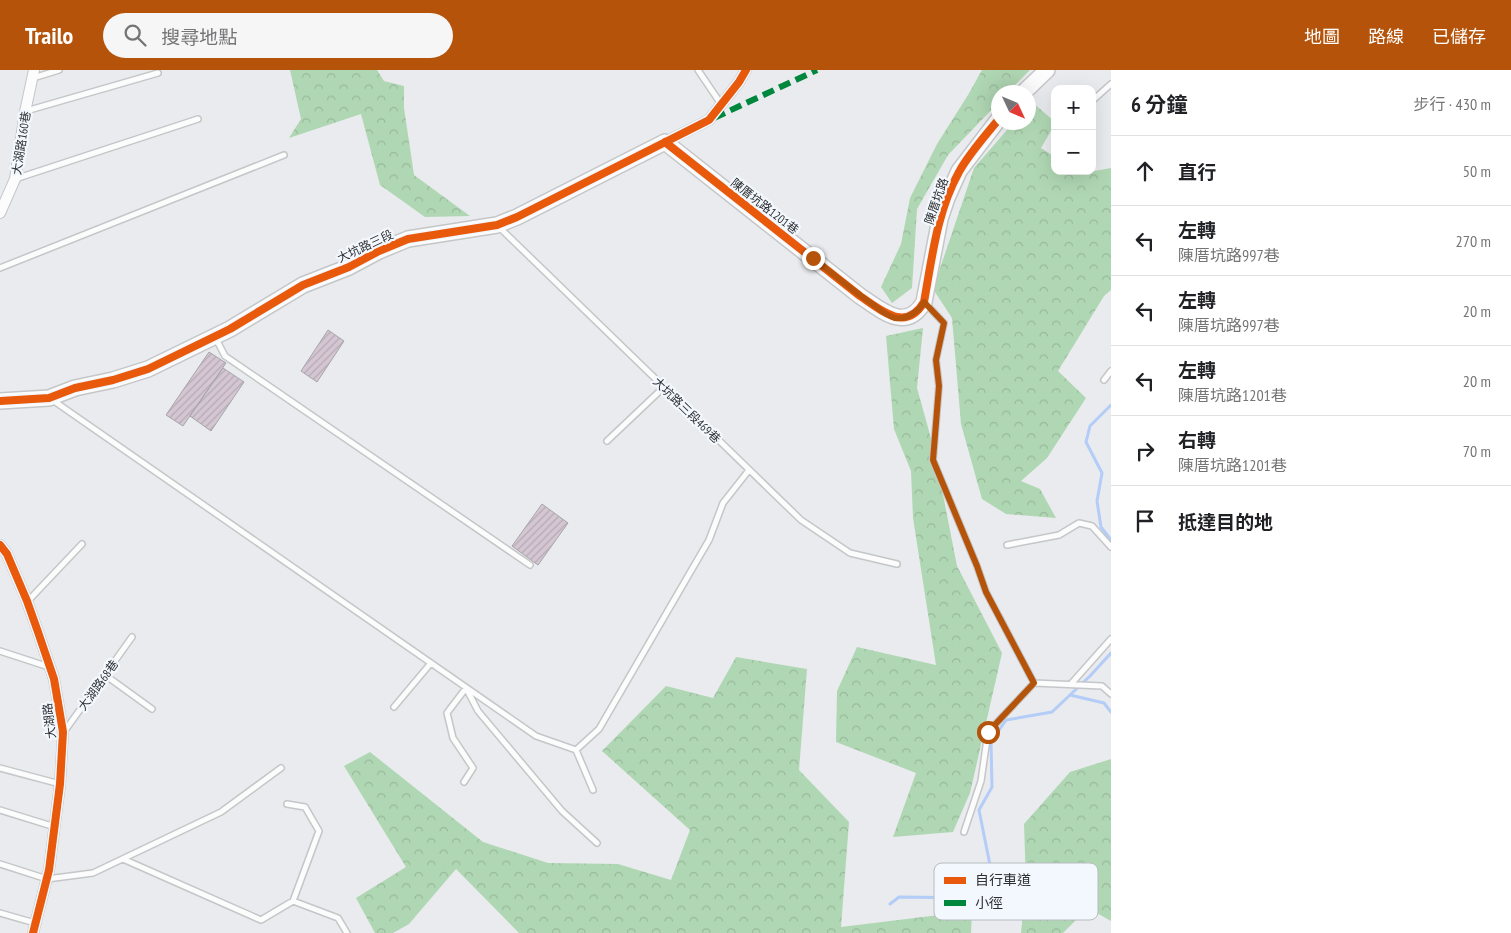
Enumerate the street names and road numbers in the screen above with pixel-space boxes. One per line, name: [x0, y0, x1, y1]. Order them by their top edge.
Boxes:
street label: 大湖路160巷: [9, 110, 33, 176]
street label: 陳厝坑路1201巷: [728, 175, 802, 237]
street label: 陳厝坑路: [921, 176, 951, 226]
street label: 大坑路三段: [335, 227, 395, 265]
street label: 大坑路三段469巷: [650, 374, 724, 446]
street label: 大湖路68巷: [75, 657, 121, 713]
street label: 大湖路: [39, 702, 59, 740]

